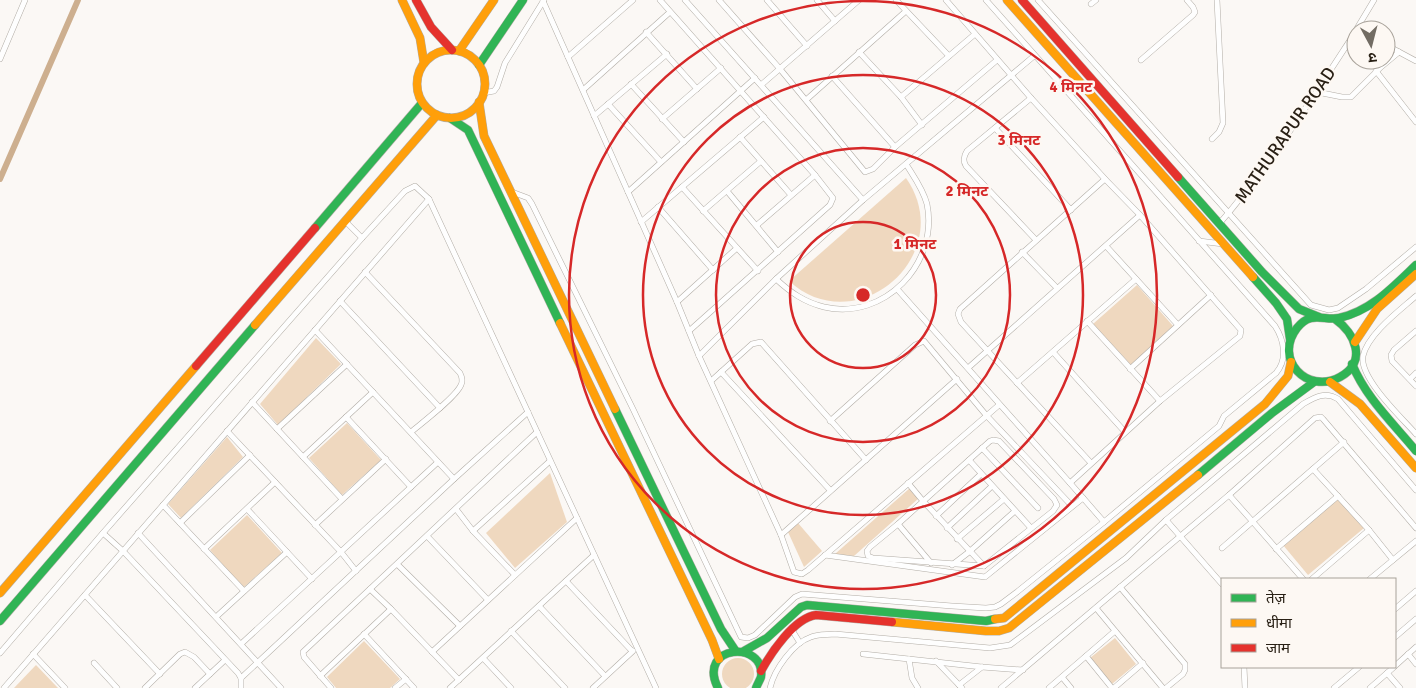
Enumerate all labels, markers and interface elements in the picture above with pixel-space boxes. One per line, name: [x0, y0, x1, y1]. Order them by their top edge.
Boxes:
north arrow: [1346, 20, 1396, 70]
text: उ: [1367, 48, 1378, 66]
street label: MATHURAPUR ROAD: [1230, 63, 1340, 207]
text: 4 मिनट: [1050, 78, 1093, 96]
text: 3 मिनट: [998, 131, 1041, 149]
text: 2 मिनट: [946, 182, 989, 200]
text: 1 मिनट: [894, 235, 937, 253]
centre of rings: [854, 286, 872, 304]
legend: [1221, 578, 1396, 668]
text: तेज़: [1266, 589, 1287, 607]
text: धीमा: [1266, 614, 1293, 632]
text: जाम: [1266, 639, 1291, 657]

